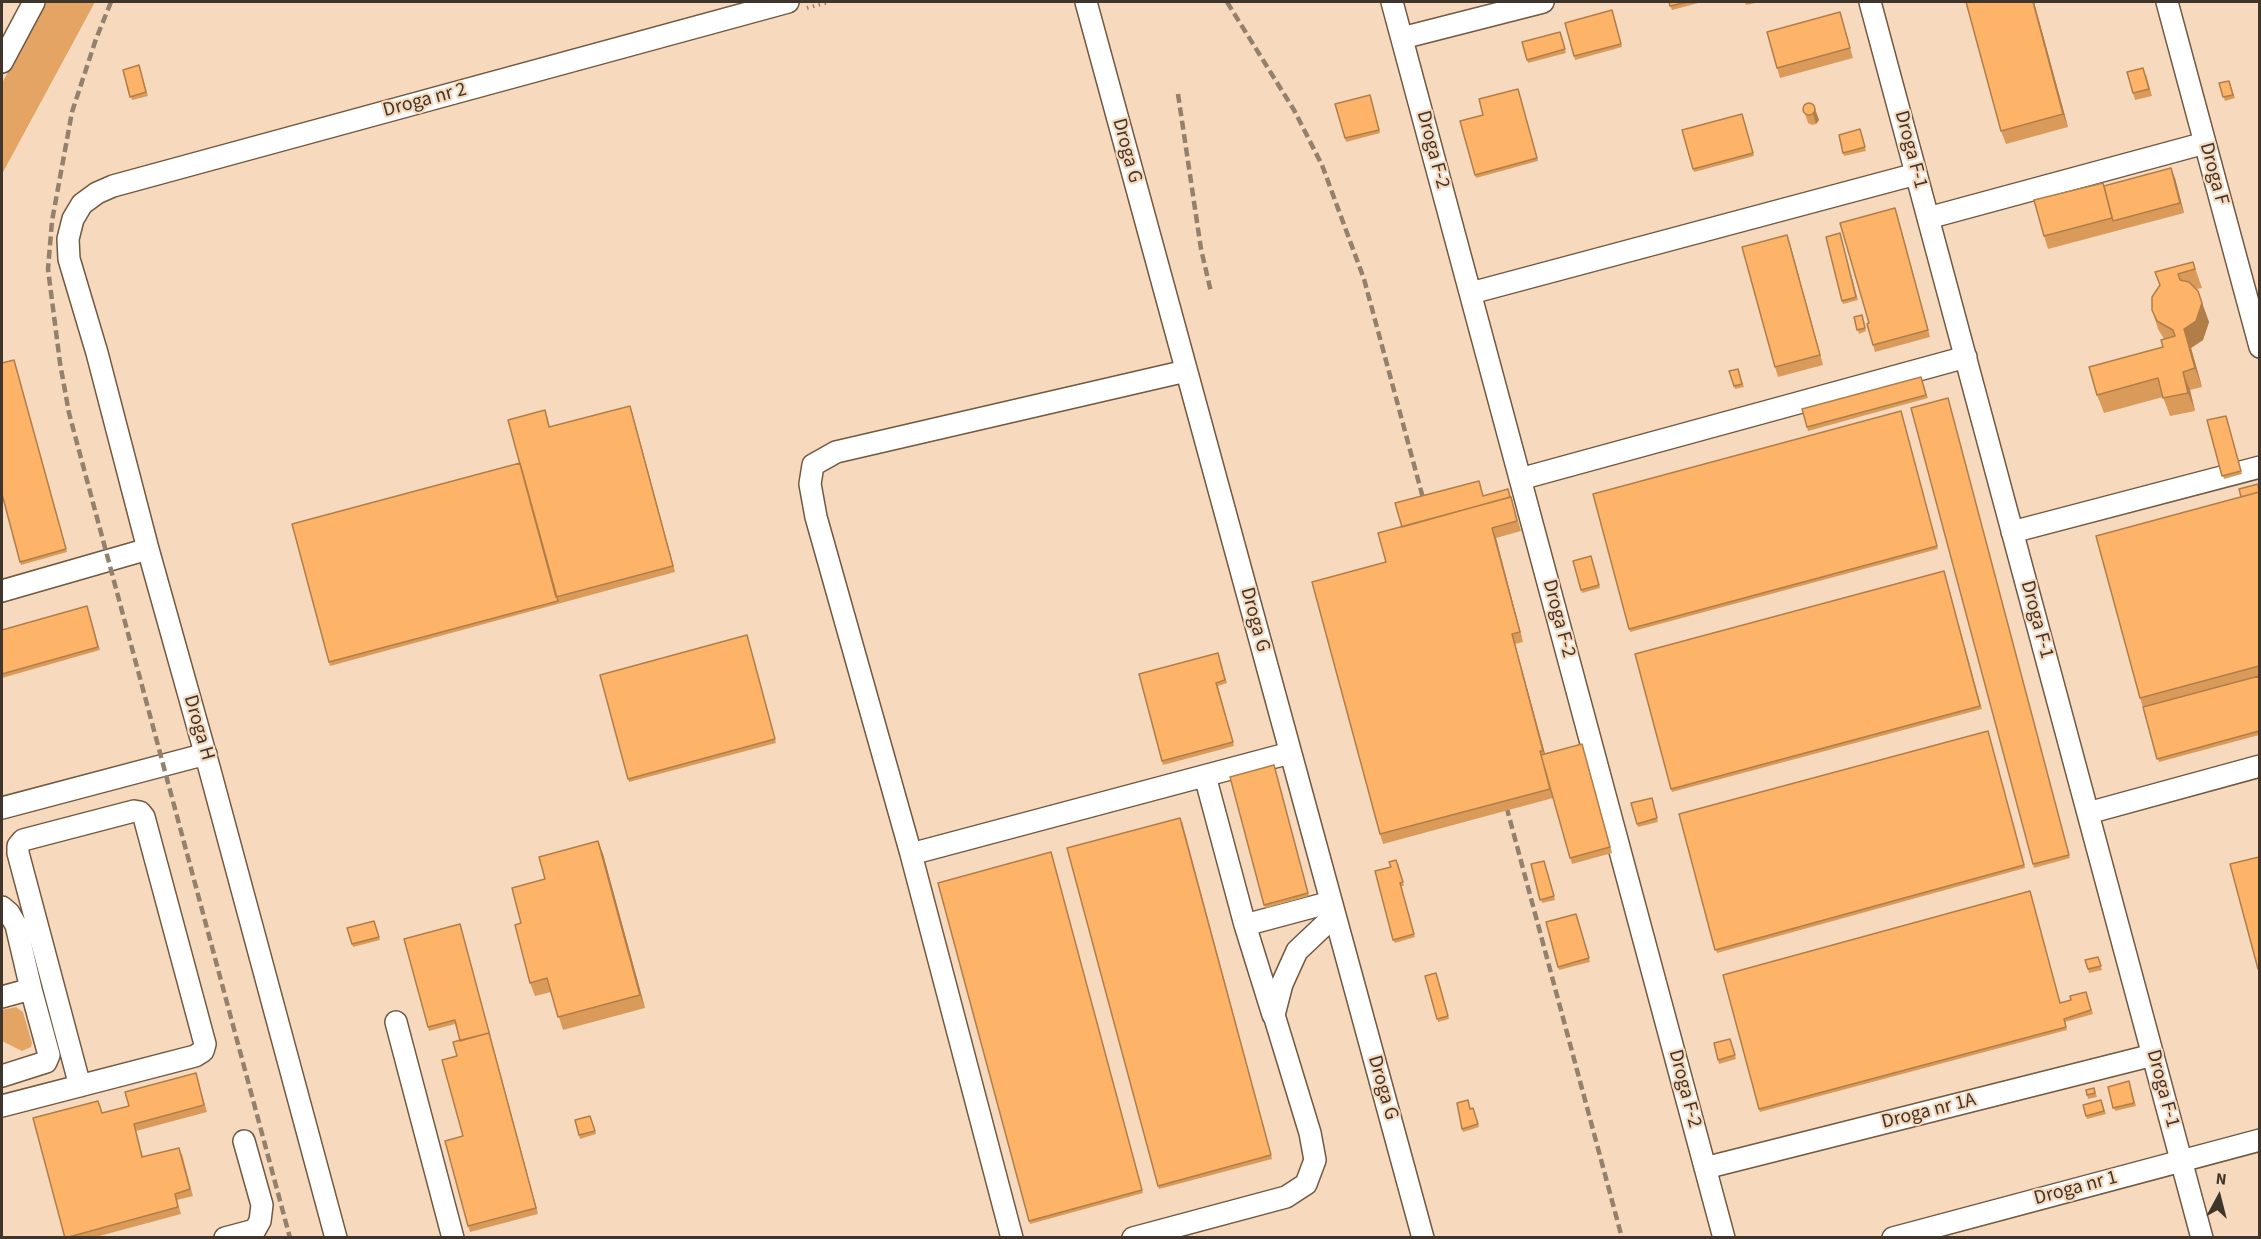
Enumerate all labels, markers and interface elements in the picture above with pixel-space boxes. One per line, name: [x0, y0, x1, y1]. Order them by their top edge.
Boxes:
street label: Droga nr 2: [381, 78, 469, 124]
street label: Droga F-2: [1410, 108, 1454, 192]
street label: Droga F-1: [1888, 108, 1932, 192]
street label: Droga G: [1106, 116, 1146, 186]
street label: Droga F: [2193, 140, 2233, 208]
street label: Droga F-2: [1536, 577, 1580, 661]
street label: Droga F-1: [2014, 578, 2058, 662]
street label: Droga G: [1234, 585, 1274, 655]
street label: Droga H: [177, 693, 219, 763]
street label: Droga F-2: [1662, 1047, 1706, 1131]
street label: Droga F-1: [2140, 1047, 2184, 1131]
street label: Droga G: [1361, 1053, 1403, 1123]
street label: Droga nr 1A: [1879, 1089, 1979, 1135]
street label: Droga nr 1: [2032, 1166, 2120, 1212]
north arrow: [2189, 1167, 2249, 1227]
text: N: [2215, 1168, 2228, 1191]

